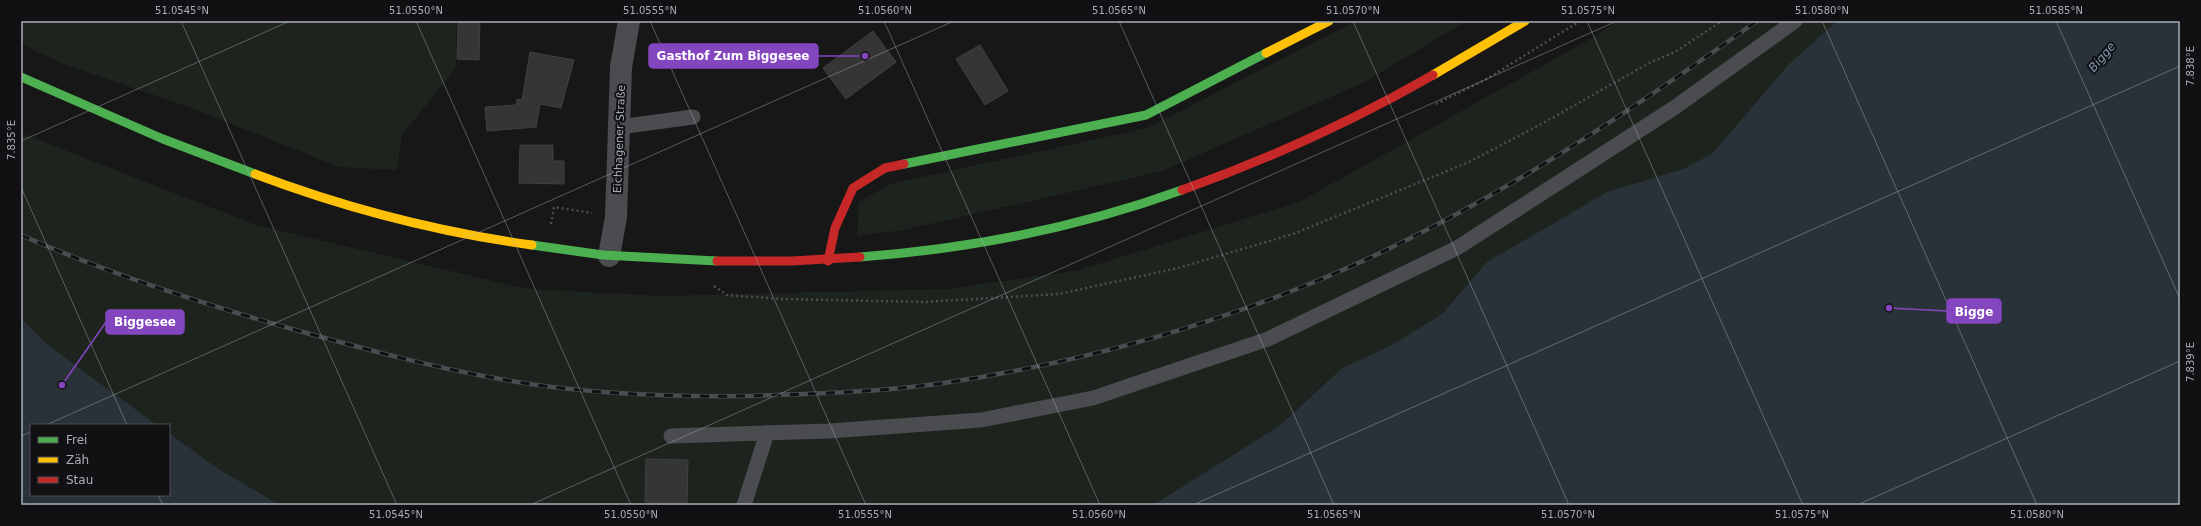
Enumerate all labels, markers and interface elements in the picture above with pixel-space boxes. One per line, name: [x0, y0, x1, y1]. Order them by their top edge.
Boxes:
text: 51.0545°N: [155, 5, 209, 16]
text: 51.0550°N: [389, 5, 443, 16]
text: 51.0555°N: [623, 5, 677, 16]
text: 51.0560°N: [858, 5, 912, 16]
text: 51.0565°N: [1092, 5, 1146, 16]
text: 51.0570°N: [1326, 5, 1380, 16]
text: 51.0575°N: [1561, 5, 1615, 16]
text: 51.0580°N: [1795, 5, 1849, 16]
text: 51.0585°N: [2029, 5, 2083, 16]
water label: Bigge: [2086, 39, 2118, 75]
callout: Gasthof Zum Biggesee: [649, 44, 818, 68]
text: 7.838°E: [2185, 46, 2196, 86]
text: Gasthof Zum Biggesee: [657, 49, 809, 63]
street label: Eichhagener Straße: [611, 84, 628, 193]
text: 7.835°E: [6, 120, 17, 160]
callout: Bigge: [1947, 299, 2001, 323]
text: Bigge: [1955, 305, 1993, 319]
callout: Biggesee: [106, 310, 184, 334]
text: Biggesee: [114, 315, 176, 329]
text: 7.839°E: [2185, 342, 2196, 382]
legend: [30, 424, 170, 496]
text: Frei: [66, 433, 87, 447]
text: Zäh: [66, 453, 89, 467]
text: Stau: [66, 473, 93, 487]
text: 51.0545°N: [369, 509, 423, 520]
text: 51.0550°N: [604, 509, 658, 520]
text: 51.0555°N: [838, 509, 892, 520]
text: 51.0560°N: [1072, 509, 1126, 520]
text: 51.0565°N: [1307, 509, 1361, 520]
text: 51.0570°N: [1541, 509, 1595, 520]
text: 51.0575°N: [1775, 509, 1829, 520]
text: 51.0580°N: [2010, 509, 2064, 520]

